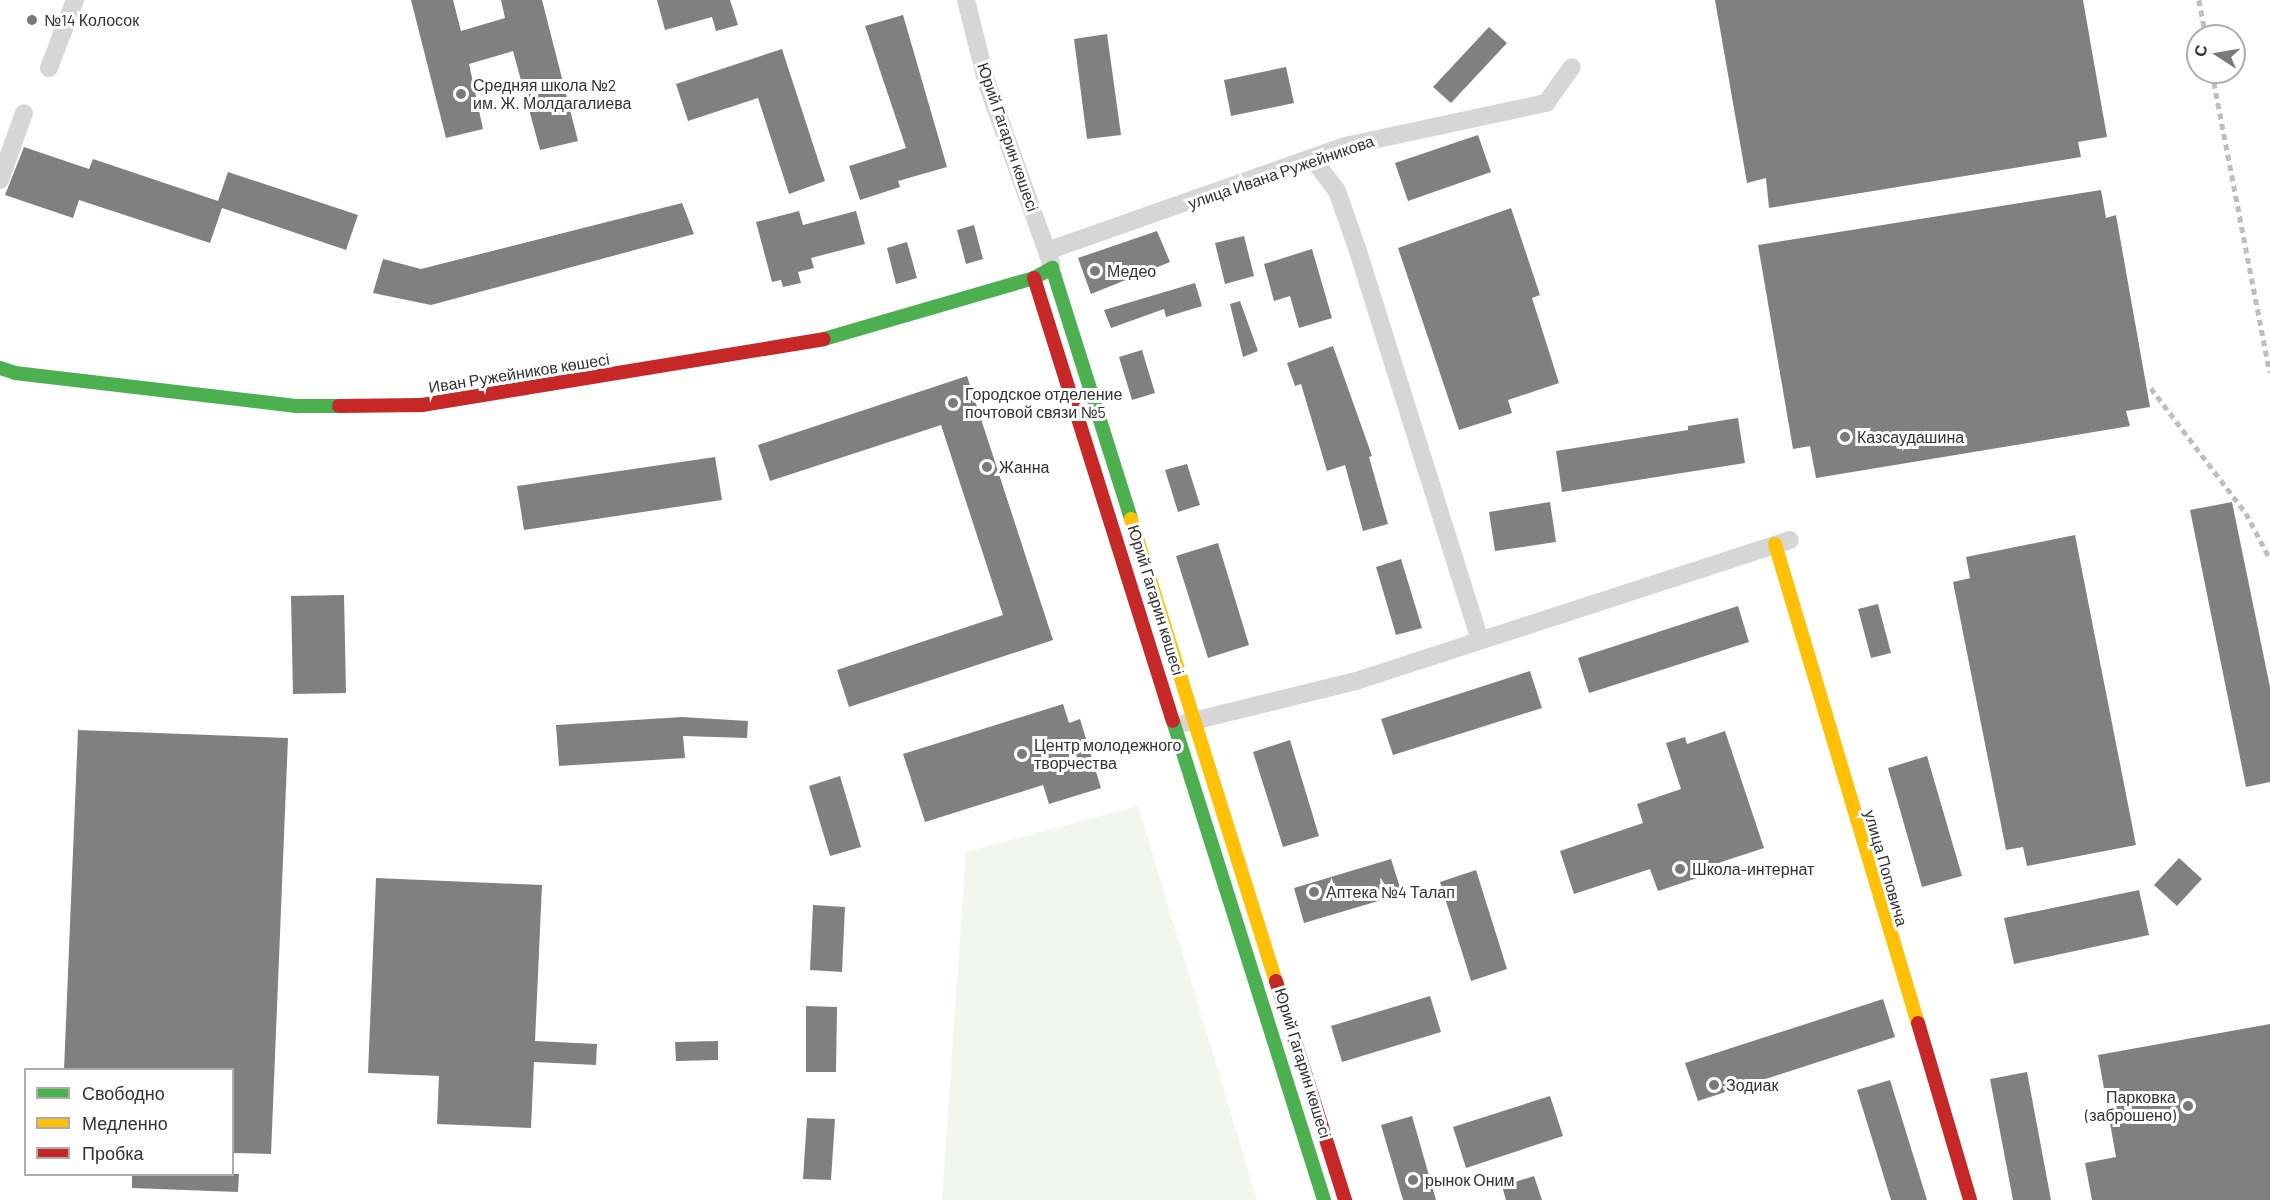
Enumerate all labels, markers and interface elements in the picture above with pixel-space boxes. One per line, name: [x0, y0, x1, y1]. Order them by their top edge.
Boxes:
place label: №14 Колосок: [44, 10, 139, 30]
marker: №14 Колосок: [25, 13, 39, 27]
north arrow: [2186, 24, 2246, 84]
text: С: [2189, 43, 2210, 58]
street label: Юрий Гагарин көшесі: [973, 60, 1043, 214]
place label: Средняя школа №2 им. Ж. Молдагалиева: [473, 75, 631, 113]
marker: Средняя школа №2 им. Ж. Молдагалиева: [454, 87, 468, 101]
street label: улица Ивана Ружейникова: [1186, 131, 1376, 213]
place label: Медео: [1107, 261, 1156, 281]
marker: Медео: [1088, 264, 1102, 278]
street label: Иван Ружейников көшесі: [427, 349, 611, 397]
place label: Городское отделение почтовой связи №5: [965, 384, 1122, 422]
marker: Городское отделение почтовой связи №5: [946, 396, 960, 410]
place label: Казсаудашина: [1857, 427, 1964, 447]
marker: Казсаудашина: [1838, 430, 1852, 444]
place label: Жанна: [999, 457, 1049, 477]
marker: Жанна: [980, 460, 994, 474]
street label: Юрий Гагарин көшесі: [1124, 522, 1188, 678]
place label: Центр молодежного творчества: [1034, 735, 1181, 773]
marker: Центр молодежного творчества: [1015, 747, 1029, 761]
street label: улица Поповича: [1860, 808, 1912, 928]
place label: Школа-интернат: [1692, 859, 1814, 879]
marker: Школа-интернат: [1673, 862, 1687, 876]
place label: Аптека №4 Талап: [1326, 882, 1455, 902]
marker: Аптека №4 Талап: [1307, 885, 1321, 899]
street label: Юрий Гагарин көшесі: [1271, 985, 1335, 1141]
legend: [24, 1068, 234, 1176]
place label: Зодиак: [1726, 1075, 1778, 1095]
marker: Зодиак: [1707, 1078, 1721, 1092]
text: Свободно: [82, 1082, 165, 1104]
place label: Парковка (заброшено): [2085, 1087, 2176, 1125]
marker: Парковка (заброшено): [2181, 1099, 2195, 1113]
text: Медленно: [82, 1112, 168, 1134]
text: Пробка: [82, 1142, 144, 1164]
place label: рынок Оним: [1425, 1170, 1515, 1190]
marker: рынок Оним: [1406, 1173, 1420, 1187]

